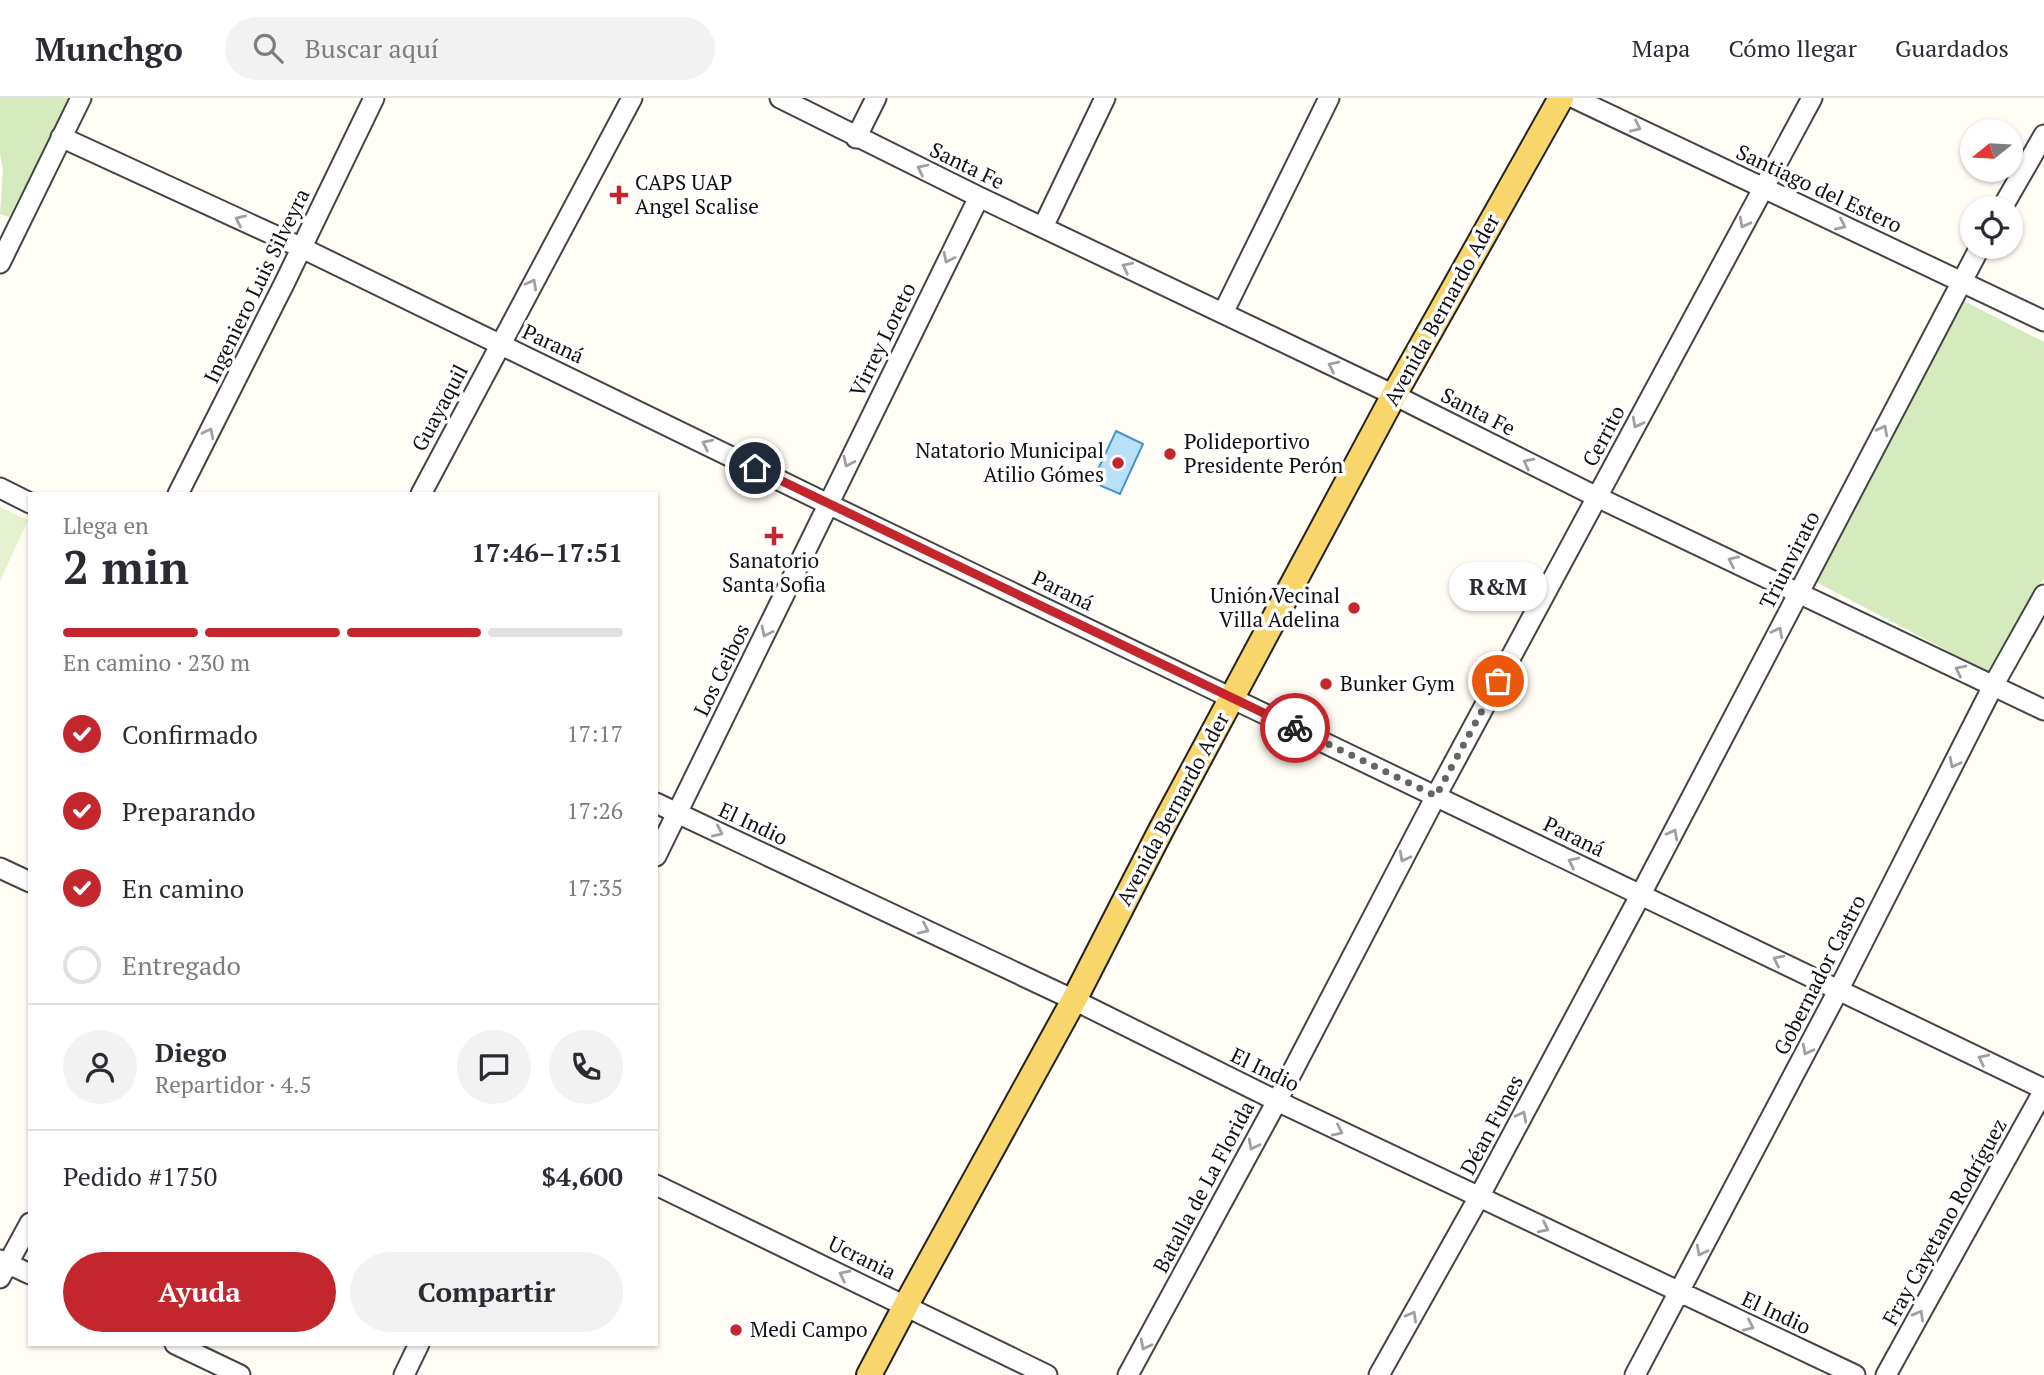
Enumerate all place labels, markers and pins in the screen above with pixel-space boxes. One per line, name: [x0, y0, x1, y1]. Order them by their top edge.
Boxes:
place label: CAPS UAP Angel Scalise: [635, 168, 759, 220]
marker: CAPS UAP Angel Scalise: [609, 185, 629, 205]
place label: Polideportivo Presidente Perón: [1184, 427, 1344, 479]
place label: Natatorio Municipal Atilio Gómes: [915, 436, 1104, 488]
pin: [725, 438, 785, 498]
marker: Polideportivo Presidente Perón: [1162, 446, 1178, 462]
marker: Natatorio Municipal Atilio Gómes: [1110, 455, 1126, 471]
marker: Sanatorio Santa Sofia: [764, 526, 784, 546]
place label: Sanatorio Santa Sofia: [722, 546, 826, 598]
callout: R&M: [1449, 562, 1547, 611]
place label: Unión Vecinal Villa Adelina: [1210, 581, 1340, 633]
marker: Unión Vecinal Villa Adelina: [1346, 600, 1362, 616]
pin: [1468, 651, 1528, 711]
place label: Bunker Gym: [1340, 669, 1455, 697]
marker: Bunker Gym: [1318, 676, 1334, 692]
place label: Medi Campo: [750, 1315, 868, 1343]
marker: Medi Campo: [728, 1322, 744, 1338]

